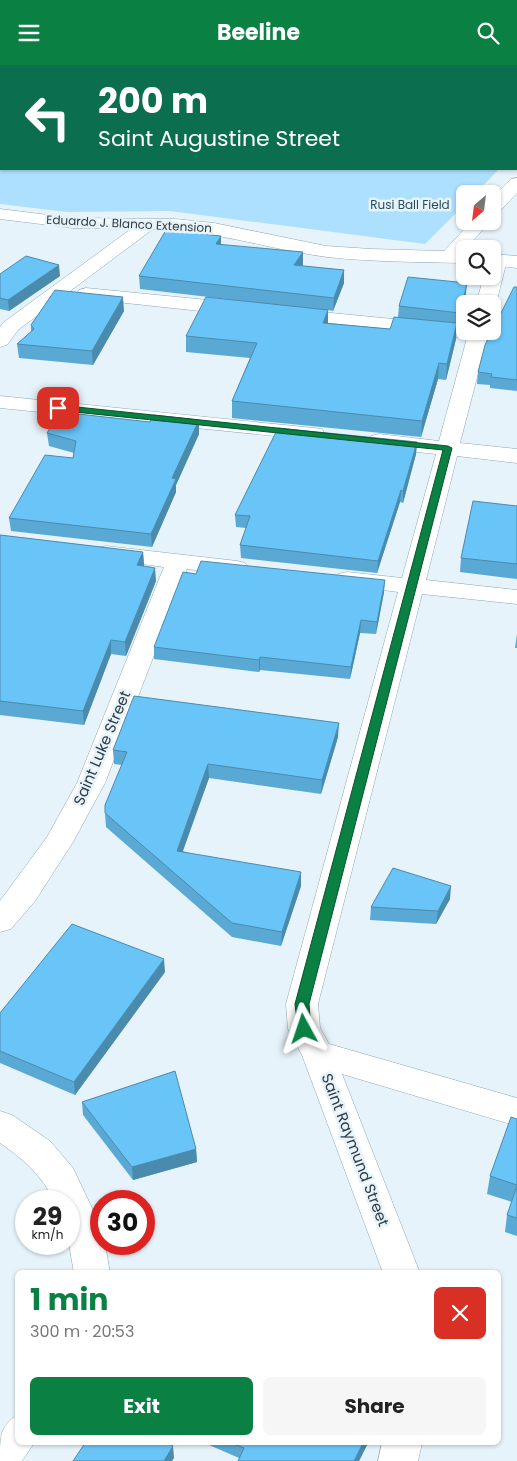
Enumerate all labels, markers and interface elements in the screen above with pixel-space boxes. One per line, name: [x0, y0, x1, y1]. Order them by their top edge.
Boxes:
text: Beeline: [217, 17, 300, 48]
icon: menu: [15, 19, 43, 47]
icon: search: [474, 19, 502, 47]
text: 200 m: [98, 76, 208, 125]
icon: left: [15, 85, 80, 150]
text: Saint Augustine Street: [98, 123, 340, 154]
north arrow: [456, 185, 501, 230]
map controls: [456, 185, 501, 340]
park label: Rusi Ball Field: [370, 196, 450, 213]
street label: Eduardo J. Blanco Extension: [46, 211, 212, 236]
button: search: [456, 240, 501, 285]
button: layers: [456, 295, 501, 340]
pin: [37, 387, 79, 429]
icon: arrive: [44, 394, 72, 422]
street label: Saint Luke Street: [68, 687, 135, 808]
position arrow: [277, 1002, 329, 1054]
street label: Saint Raymund Street: [317, 1070, 394, 1229]
speed limit sign: 30: [90, 1190, 155, 1255]
text: 29: [33, 1199, 62, 1234]
text: km/h: [32, 1226, 63, 1243]
text: 1 min: [30, 1278, 108, 1321]
button: close: [434, 1287, 486, 1339]
text: 300 m · 20:53: [30, 1320, 134, 1343]
button: Exit: [30, 1377, 253, 1435]
button: Share: [263, 1377, 486, 1435]

